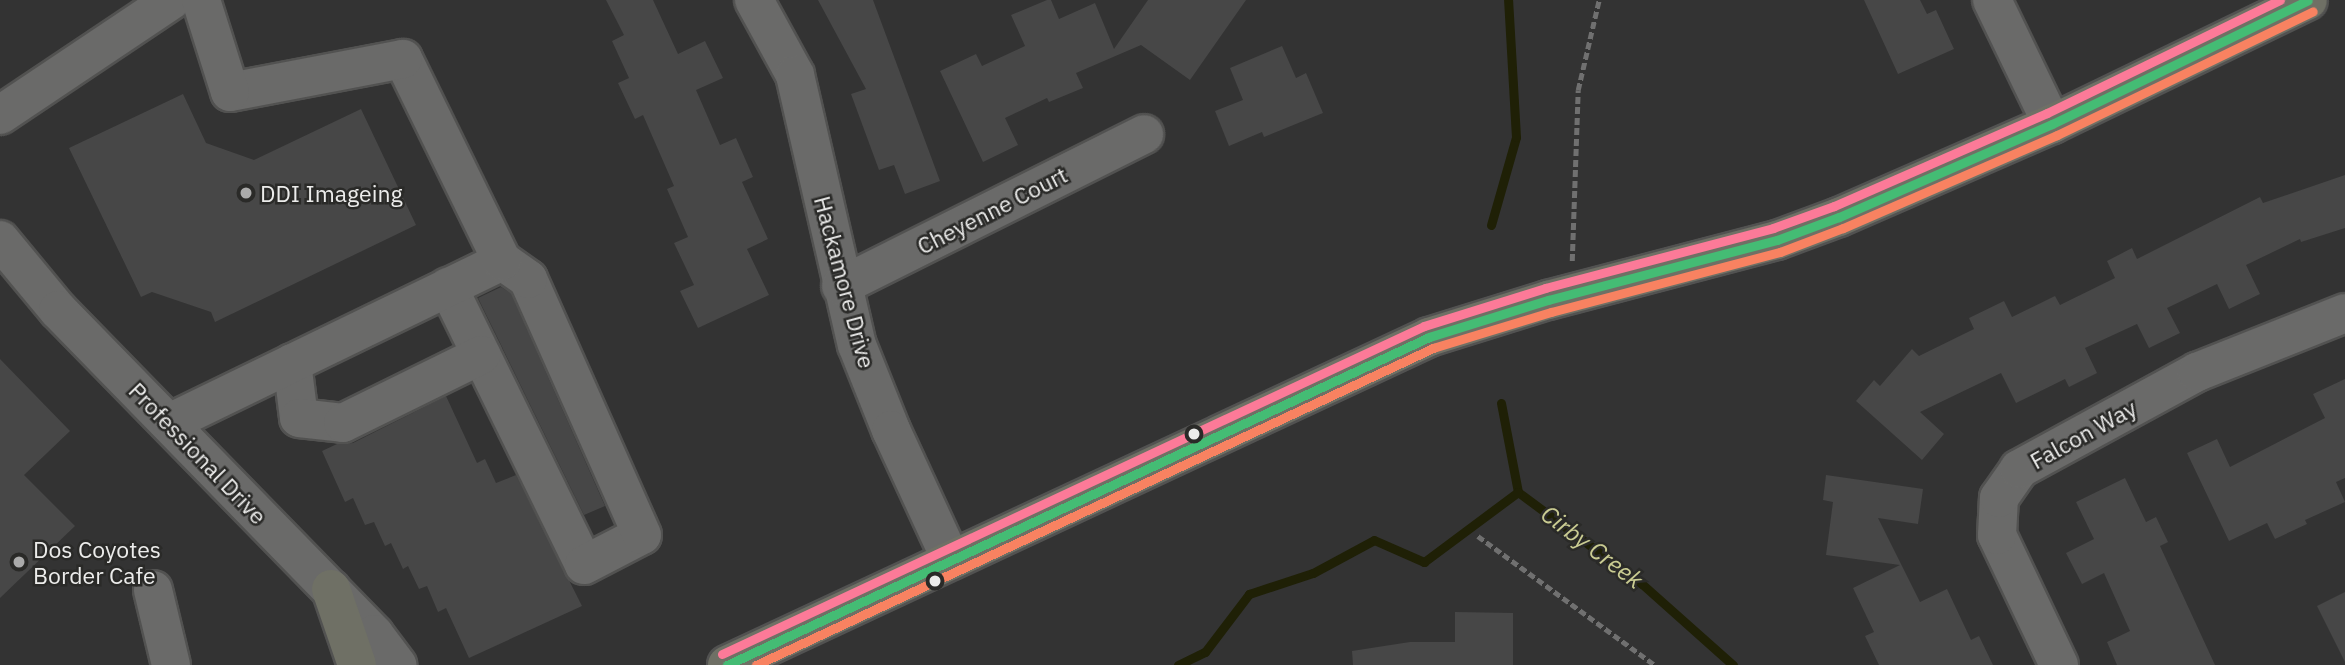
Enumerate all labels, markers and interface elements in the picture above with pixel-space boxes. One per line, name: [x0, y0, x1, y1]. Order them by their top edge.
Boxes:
street label: Cheyenne Court: [912, 160, 1072, 260]
place label: DDI Imageing: [260, 179, 403, 207]
marker: DDI Imageing: [238, 185, 254, 201]
street label: Hackamore Drive: [809, 193, 881, 371]
street label: Professional Drive: [123, 376, 273, 530]
street label: Falcon Way: [2025, 394, 2141, 474]
unlabelled marker: [1187, 427, 1201, 441]
water label: Cirby Creek: [1535, 499, 1649, 595]
place label: Dos Coyotes Border Cafe: [33, 535, 161, 589]
marker: Dos Coyotes Border Cafe: [11, 554, 27, 570]
unlabelled marker: [928, 574, 942, 588]

